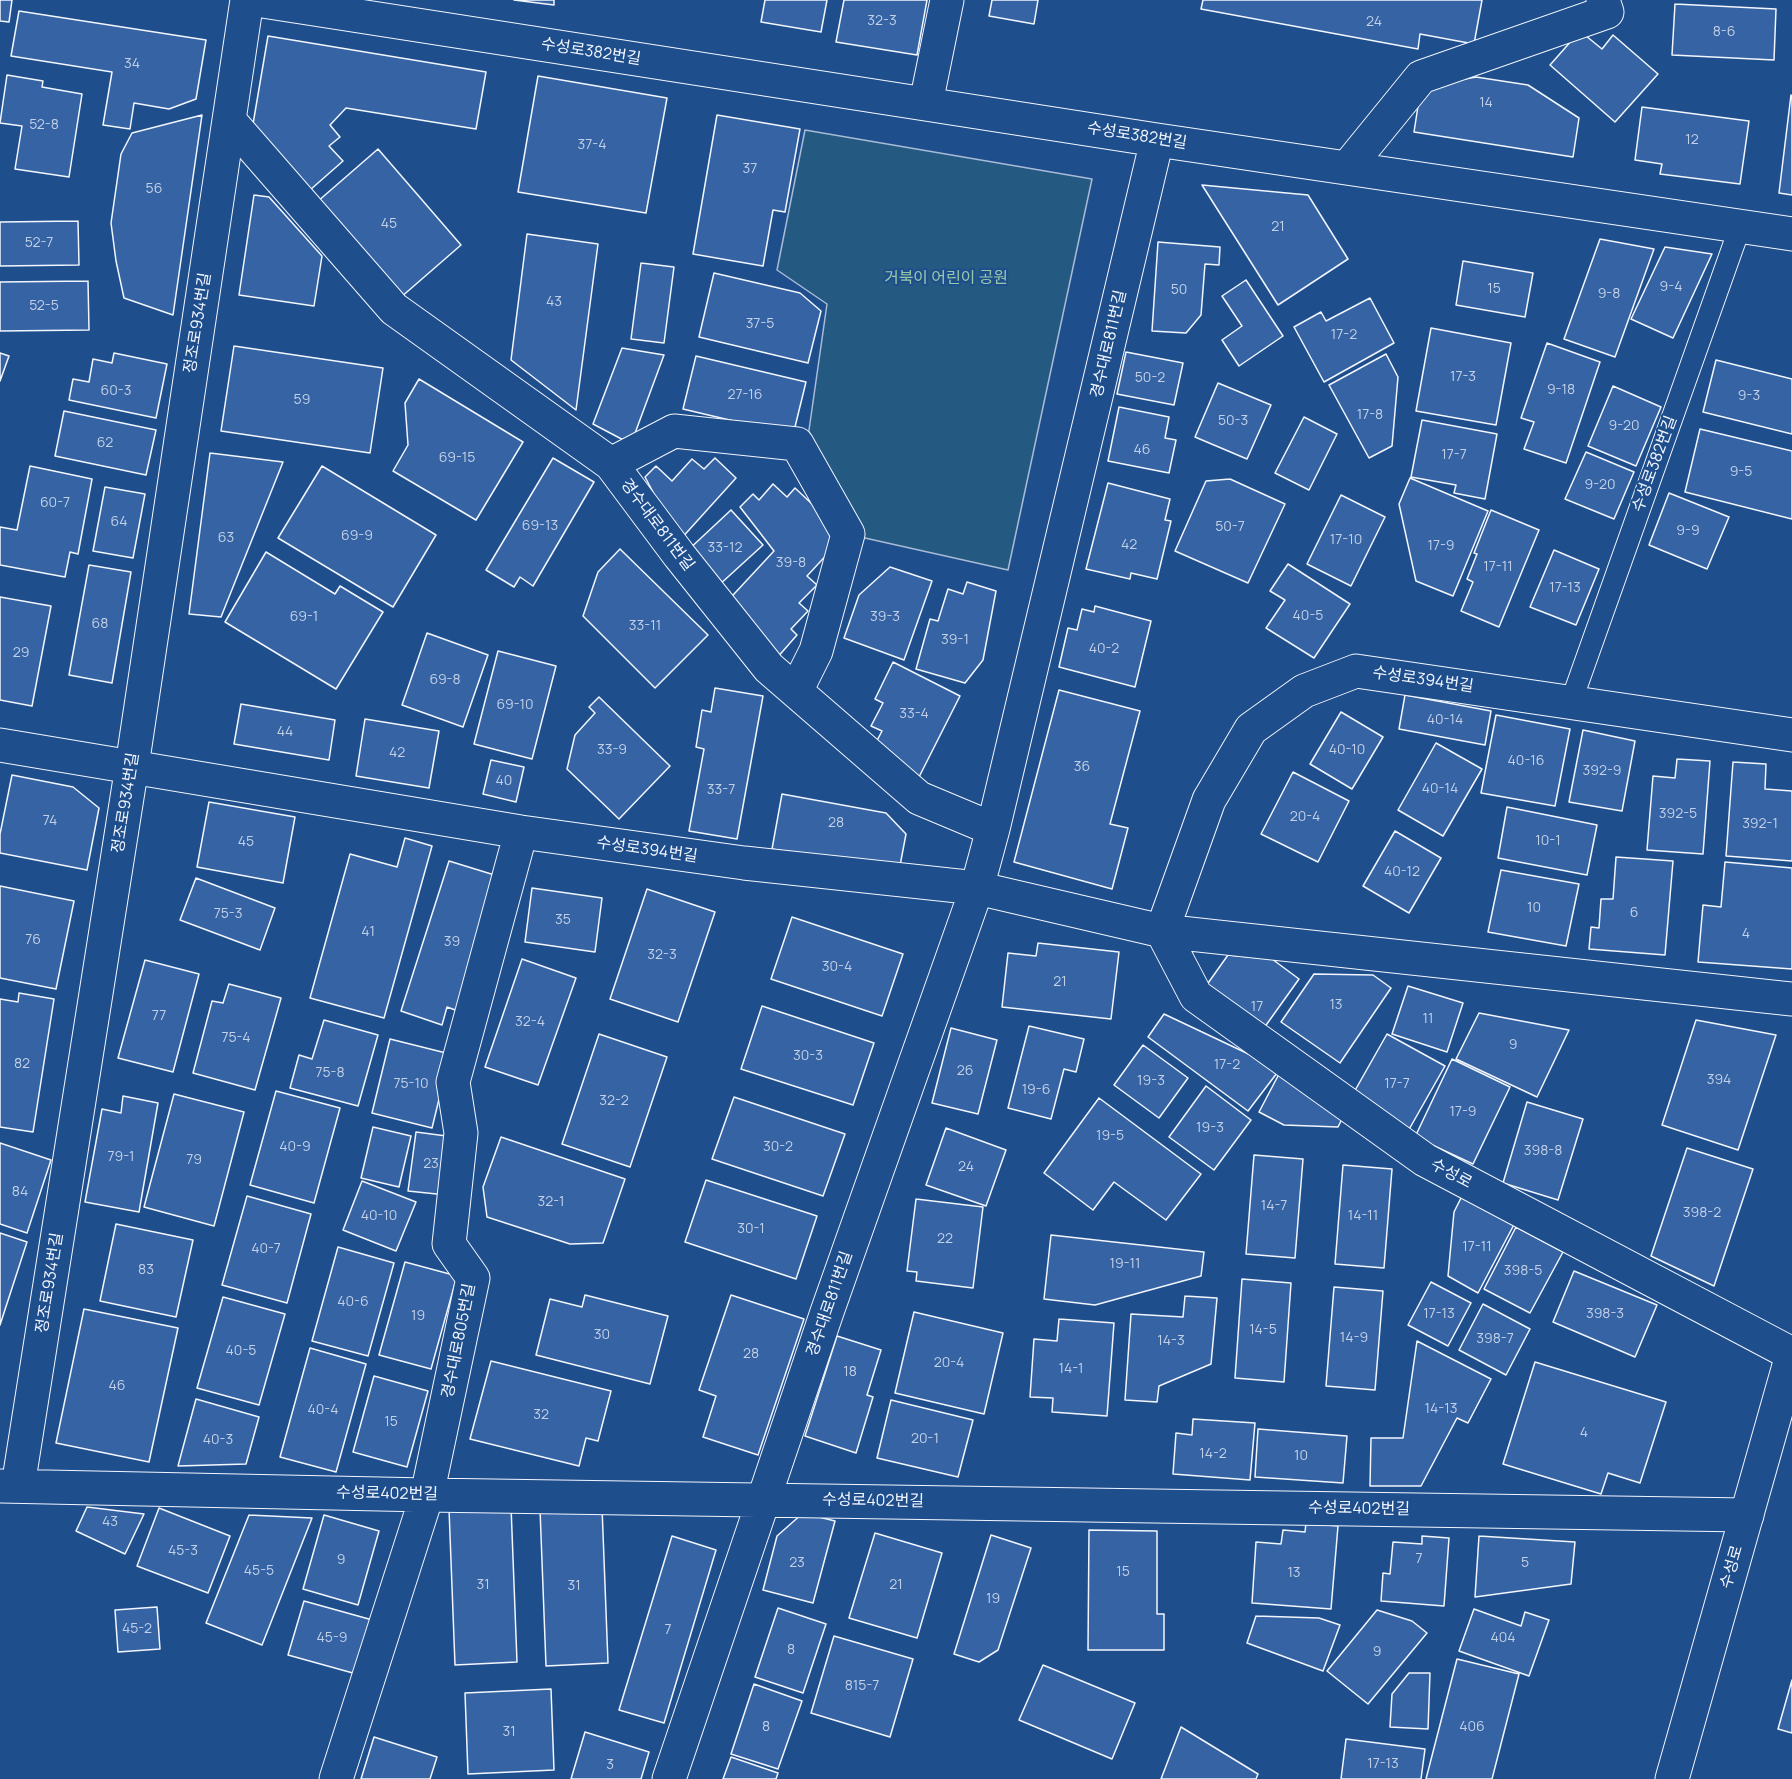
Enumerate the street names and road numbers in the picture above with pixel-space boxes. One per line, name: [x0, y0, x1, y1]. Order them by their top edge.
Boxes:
street label: 수성로382번길: [540, 35, 642, 69]
street label: 수성로382번길: [1086, 119, 1188, 153]
street label: 정조로934번길: [181, 271, 215, 375]
street label: 경수대로811번길: [1087, 288, 1131, 400]
street label: 수성로382번길: [1629, 413, 1681, 515]
street label: 경수대로811번길: [616, 475, 698, 575]
street label: 수성로394번길: [1371, 663, 1475, 697]
street label: 정조로934번길: [109, 751, 143, 855]
street label: 수성로394번길: [595, 833, 699, 867]
street label: 수성로: [1427, 1155, 1475, 1193]
street label: 정조로934번길: [33, 1231, 67, 1335]
street label: 경수대로811번길: [803, 1249, 857, 1359]
street label: 경수대로805번길: [438, 1282, 480, 1400]
street label: 수성로402번길: [336, 1484, 438, 1504]
street label: 수성로402번길: [822, 1491, 924, 1511]
street label: 수성로402번길: [1308, 1499, 1410, 1519]
street label: 수성로: [1717, 1543, 1747, 1591]

